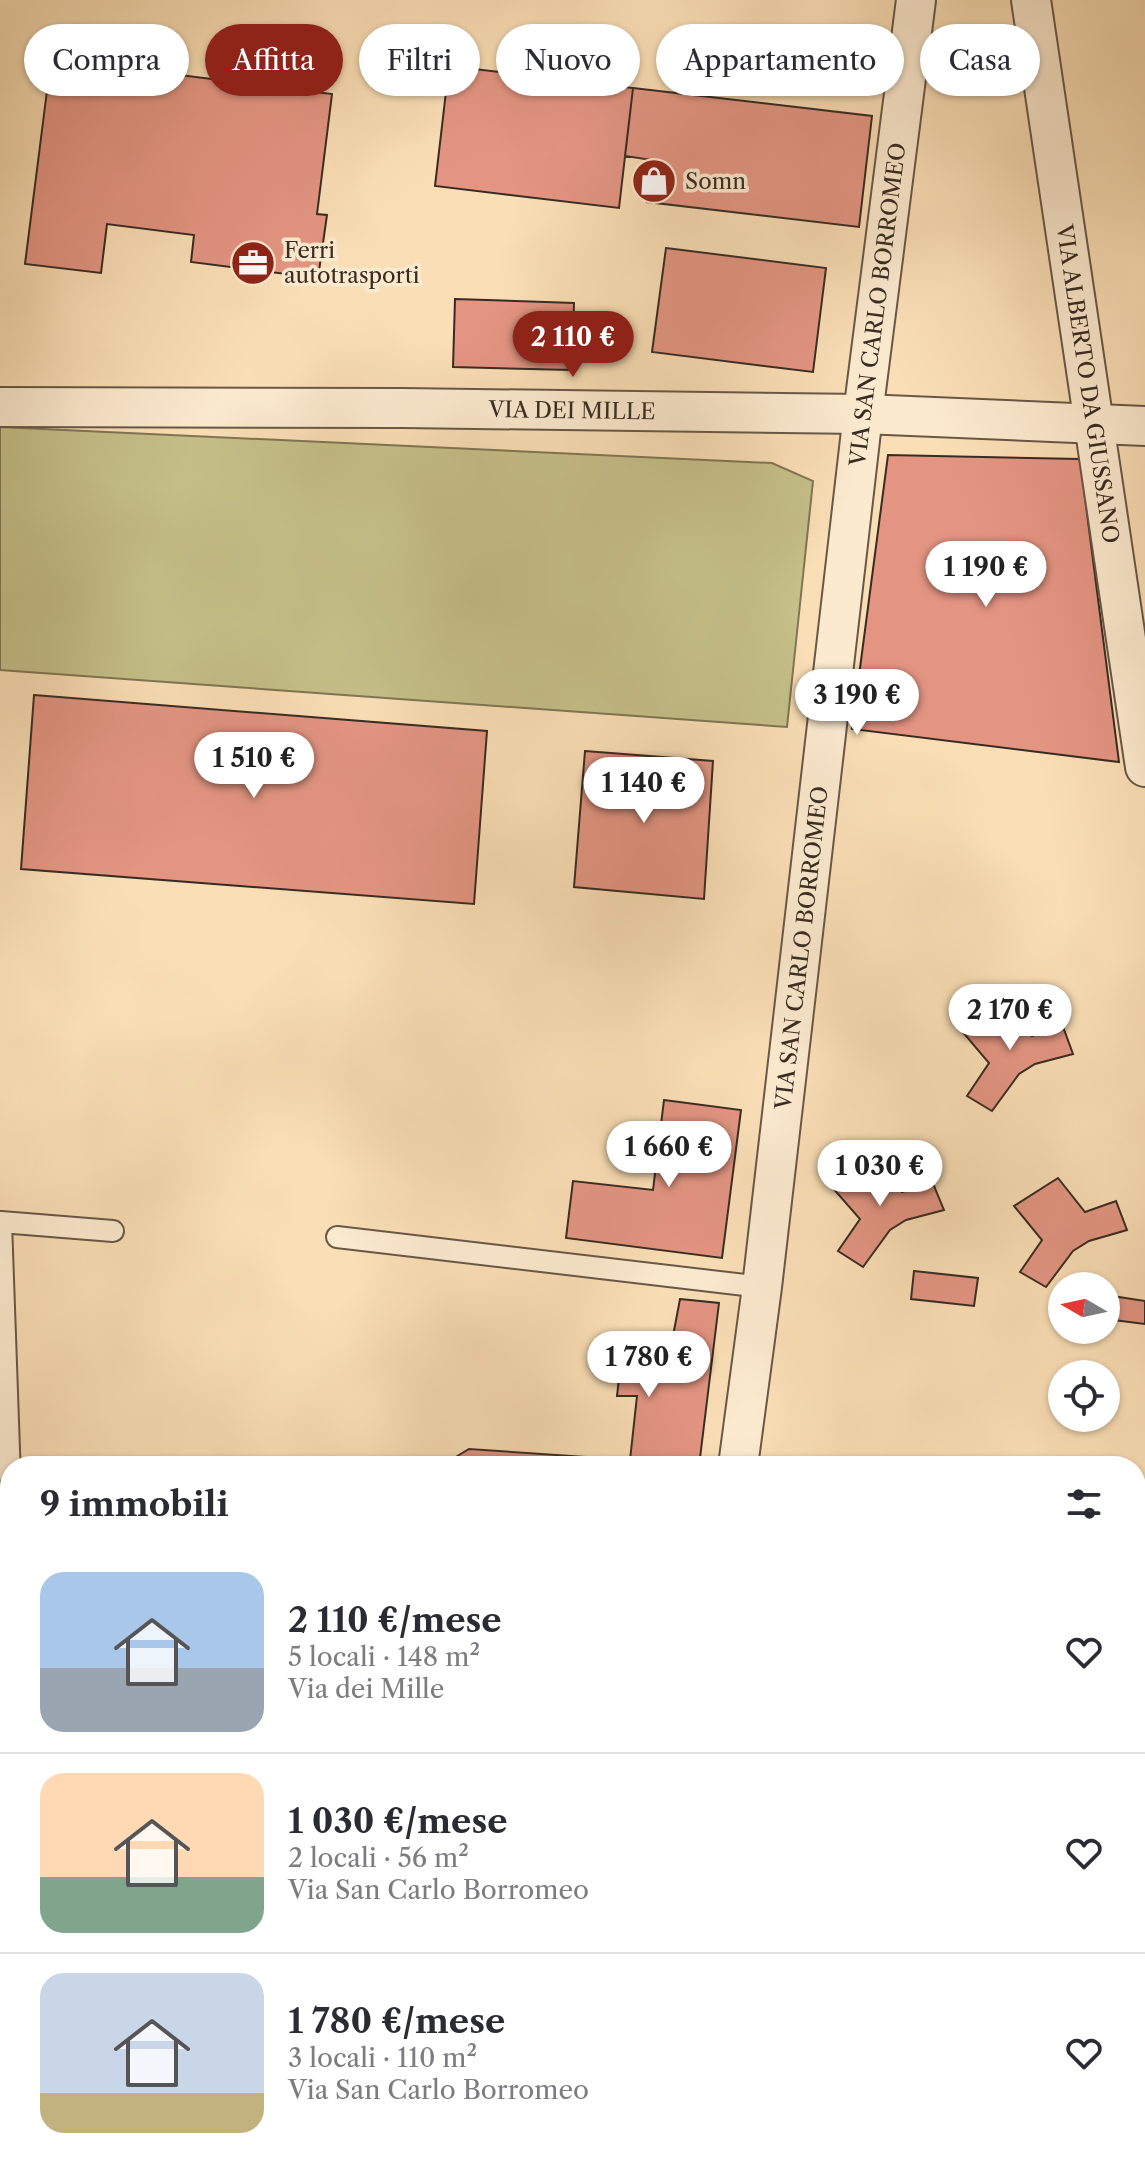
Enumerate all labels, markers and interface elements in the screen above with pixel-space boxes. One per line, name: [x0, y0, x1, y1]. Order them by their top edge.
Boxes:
chip: Compra: [24, 24, 189, 96]
chip: Affitta: [205, 24, 343, 96]
chip: Filtri: [359, 24, 480, 96]
chip: Nuovo: [496, 24, 640, 96]
chip: Appartamento: [656, 24, 904, 96]
chip: Casa: [920, 24, 1040, 96]
street label: VIA SAN CARLO BORROMEO: [843, 141, 911, 469]
shop icon: Somn: [630, 157, 678, 205]
place label: Somn: [685, 168, 746, 195]
street label: VIA ALBERTO DA GIUSSANO: [1051, 222, 1125, 545]
place label: Ferri autotrasporti: [284, 237, 420, 289]
office icon: Ferri autotrasporti: [229, 239, 277, 287]
pin: 2 110 €: [499, 311, 647, 379]
text: 2 110 €: [531, 321, 615, 353]
street label: VIA DEI MILLE: [487, 396, 656, 425]
pin: 1 190 €: [912, 541, 1060, 609]
text: 1 190 €: [943, 551, 1029, 583]
pin: 3 190 €: [783, 669, 931, 737]
text: 3 190 €: [813, 679, 901, 711]
pin: 1 510 €: [180, 732, 328, 800]
text: 1 510 €: [212, 742, 296, 774]
pin: 1 140 €: [570, 757, 718, 825]
text: 1 140 €: [602, 767, 686, 799]
street label: VIA SAN CARLO BORROMEO: [769, 785, 833, 1112]
pin: 2 170 €: [936, 984, 1084, 1052]
text: 2 170 €: [967, 994, 1053, 1026]
pin: 1 660 €: [595, 1121, 743, 1189]
text: 1 660 €: [625, 1131, 713, 1163]
pin: 1 030 €: [806, 1140, 954, 1208]
text: 1 030 €: [835, 1150, 925, 1182]
north arrow: [1048, 1272, 1120, 1344]
map controls: [1048, 1272, 1120, 1432]
pin: 1 780 €: [575, 1331, 723, 1399]
text: 1 780 €: [605, 1341, 693, 1373]
button: locate: [1048, 1360, 1120, 1432]
icon: filters: [1062, 1482, 1106, 1526]
text: 9 immobili: [40, 1483, 229, 1525]
text: 2 110 €/mese: [288, 1599, 502, 1641]
icon: home: [104, 1604, 200, 1700]
icon: heart: [1062, 1630, 1106, 1674]
text: 5 locali · 148 m²: [288, 1641, 480, 1673]
text: Via dei Mille: [288, 1673, 444, 1705]
text: 1 030 €/mese: [288, 1800, 508, 1842]
icon: home: [104, 1805, 200, 1901]
icon: heart: [1062, 1831, 1106, 1875]
text: 2 locali · 56 m²: [288, 1842, 469, 1874]
text: Via San Carlo Borromeo: [288, 1874, 589, 1906]
text: 1 780 €/mese: [288, 2000, 505, 2042]
icon: home: [104, 2005, 200, 2101]
icon: heart: [1062, 2031, 1106, 2075]
text: 3 locali · 110 m²: [288, 2042, 477, 2074]
text: Via San Carlo Borromeo: [288, 2074, 589, 2106]

